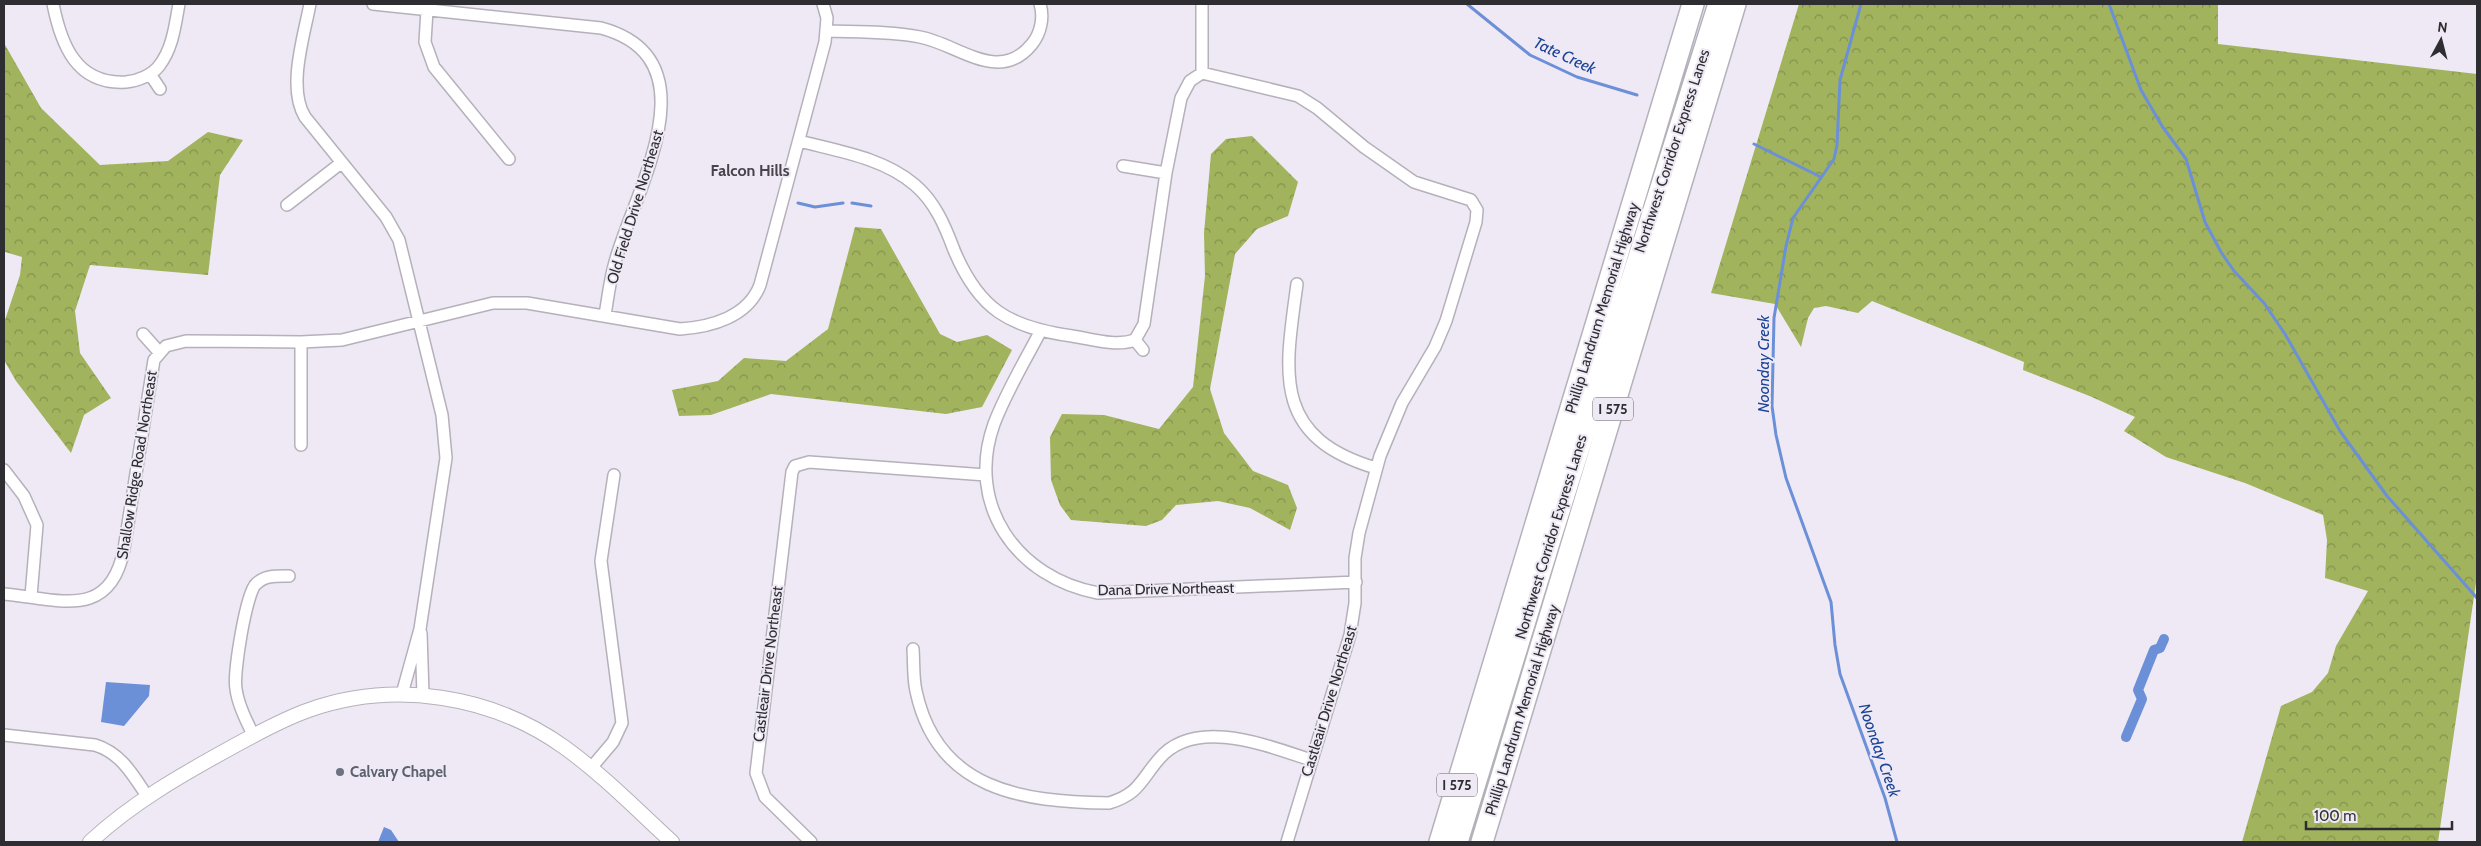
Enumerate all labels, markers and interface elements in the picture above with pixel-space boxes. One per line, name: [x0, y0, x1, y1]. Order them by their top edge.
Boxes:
north arrow: [2416, 15, 2466, 65]
text: N: [2437, 18, 2449, 37]
water label: Tate Creek: [1531, 33, 1600, 79]
street label: Northwest Corridor Express Lanes: [1631, 47, 1713, 255]
street label: Old Field Drive Northeast: [603, 128, 667, 286]
district label: Falcon Hills: [710, 161, 790, 180]
street label: Phillip Landrum Memorial Highway: [1561, 200, 1643, 416]
water label: Noonday Creek: [1754, 314, 1773, 413]
street label: Shallow Ridge Road Northeast: [113, 369, 161, 561]
road number: I 575: [1593, 398, 1633, 420]
street label: Northwest Corridor Express Lanes: [1511, 433, 1591, 641]
street label: Dana Drive Northeast: [1098, 579, 1234, 599]
street label: Castleair Drive Northeast: [749, 585, 787, 743]
street label: Phillip Landrum Memorial Highway: [1481, 602, 1563, 818]
street label: Castleair Drive Northeast: [1297, 623, 1361, 779]
water label: Noonday Creek: [1855, 701, 1905, 801]
place label: Calvary Chapel: [350, 763, 447, 781]
marker: Calvary Chapel: [334, 766, 346, 778]
road number: I 575: [1437, 774, 1477, 796]
scale bar: [2306, 798, 2452, 830]
text: 100 m: [2314, 807, 2356, 825]

